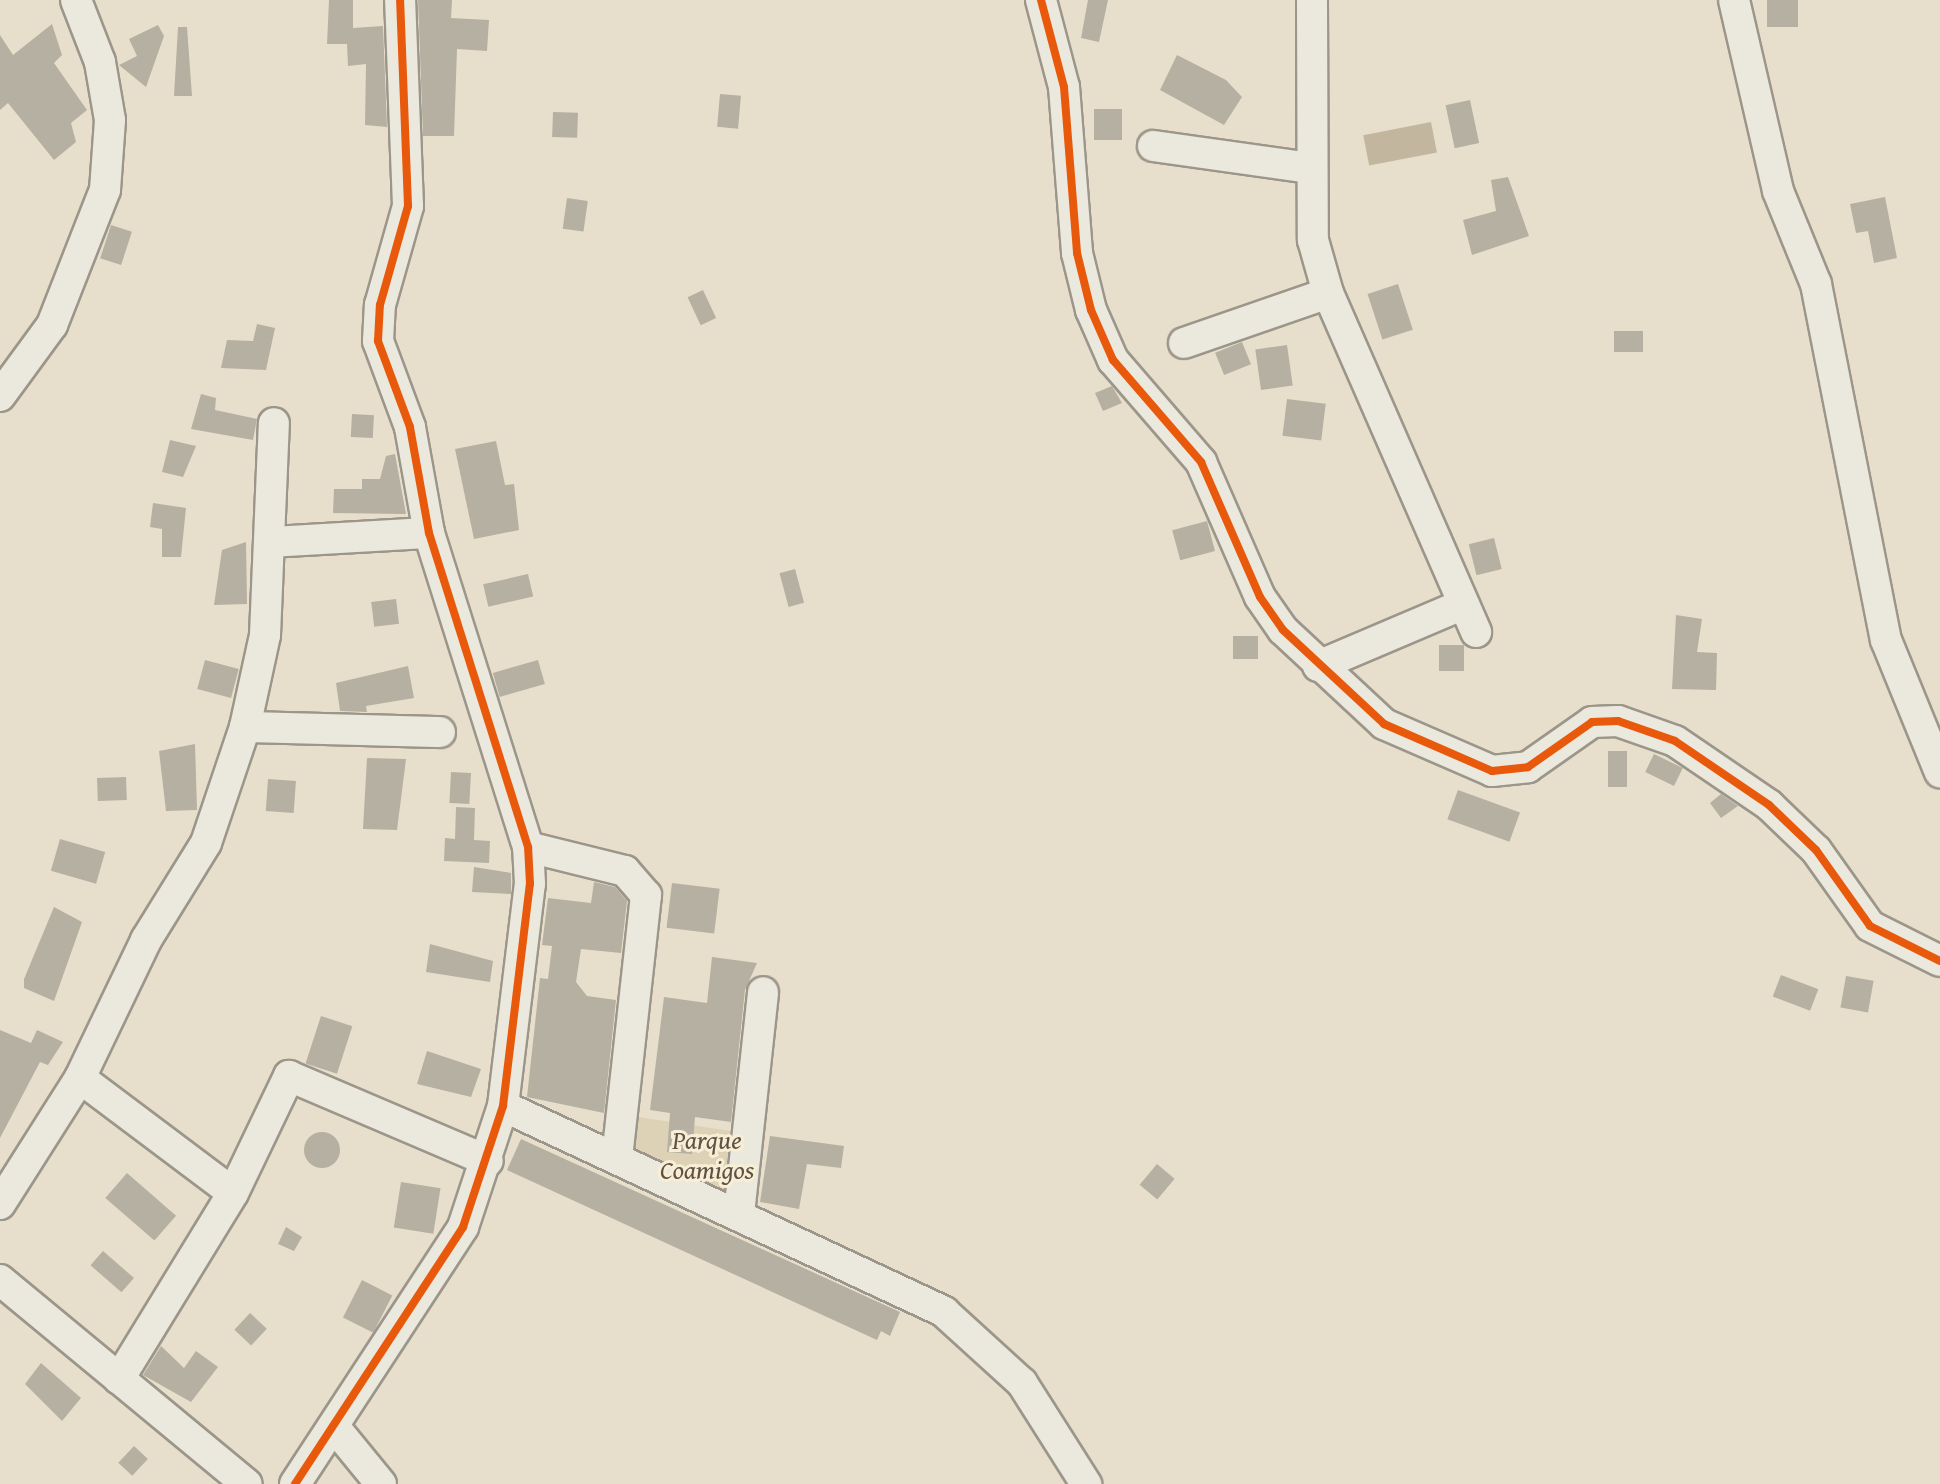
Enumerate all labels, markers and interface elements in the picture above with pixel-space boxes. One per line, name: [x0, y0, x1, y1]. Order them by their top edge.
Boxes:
park label: Parque Coamigos: [660, 1124, 754, 1186]

